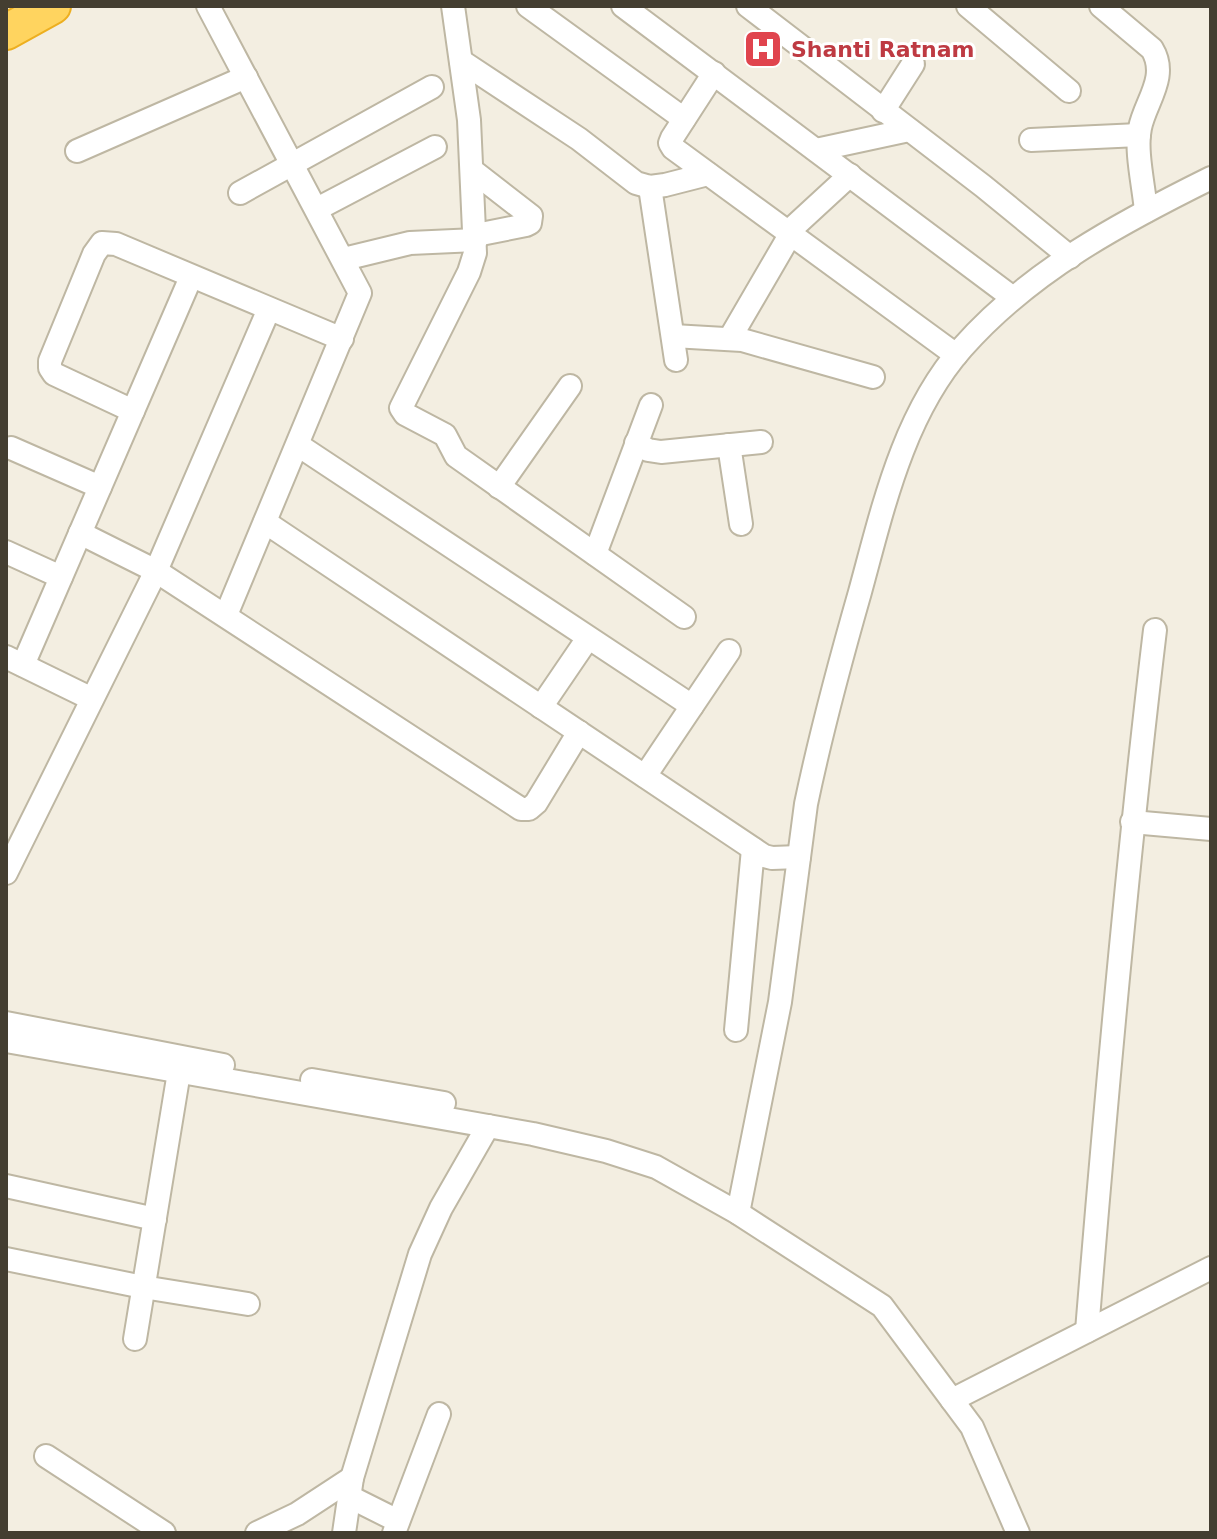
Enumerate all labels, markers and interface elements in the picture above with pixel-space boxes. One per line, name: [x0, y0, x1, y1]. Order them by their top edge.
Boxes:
hospital icon: Shanti Ratnam: [742, 28, 784, 70]
place label: Shanti Ratnam: [791, 37, 974, 62]

